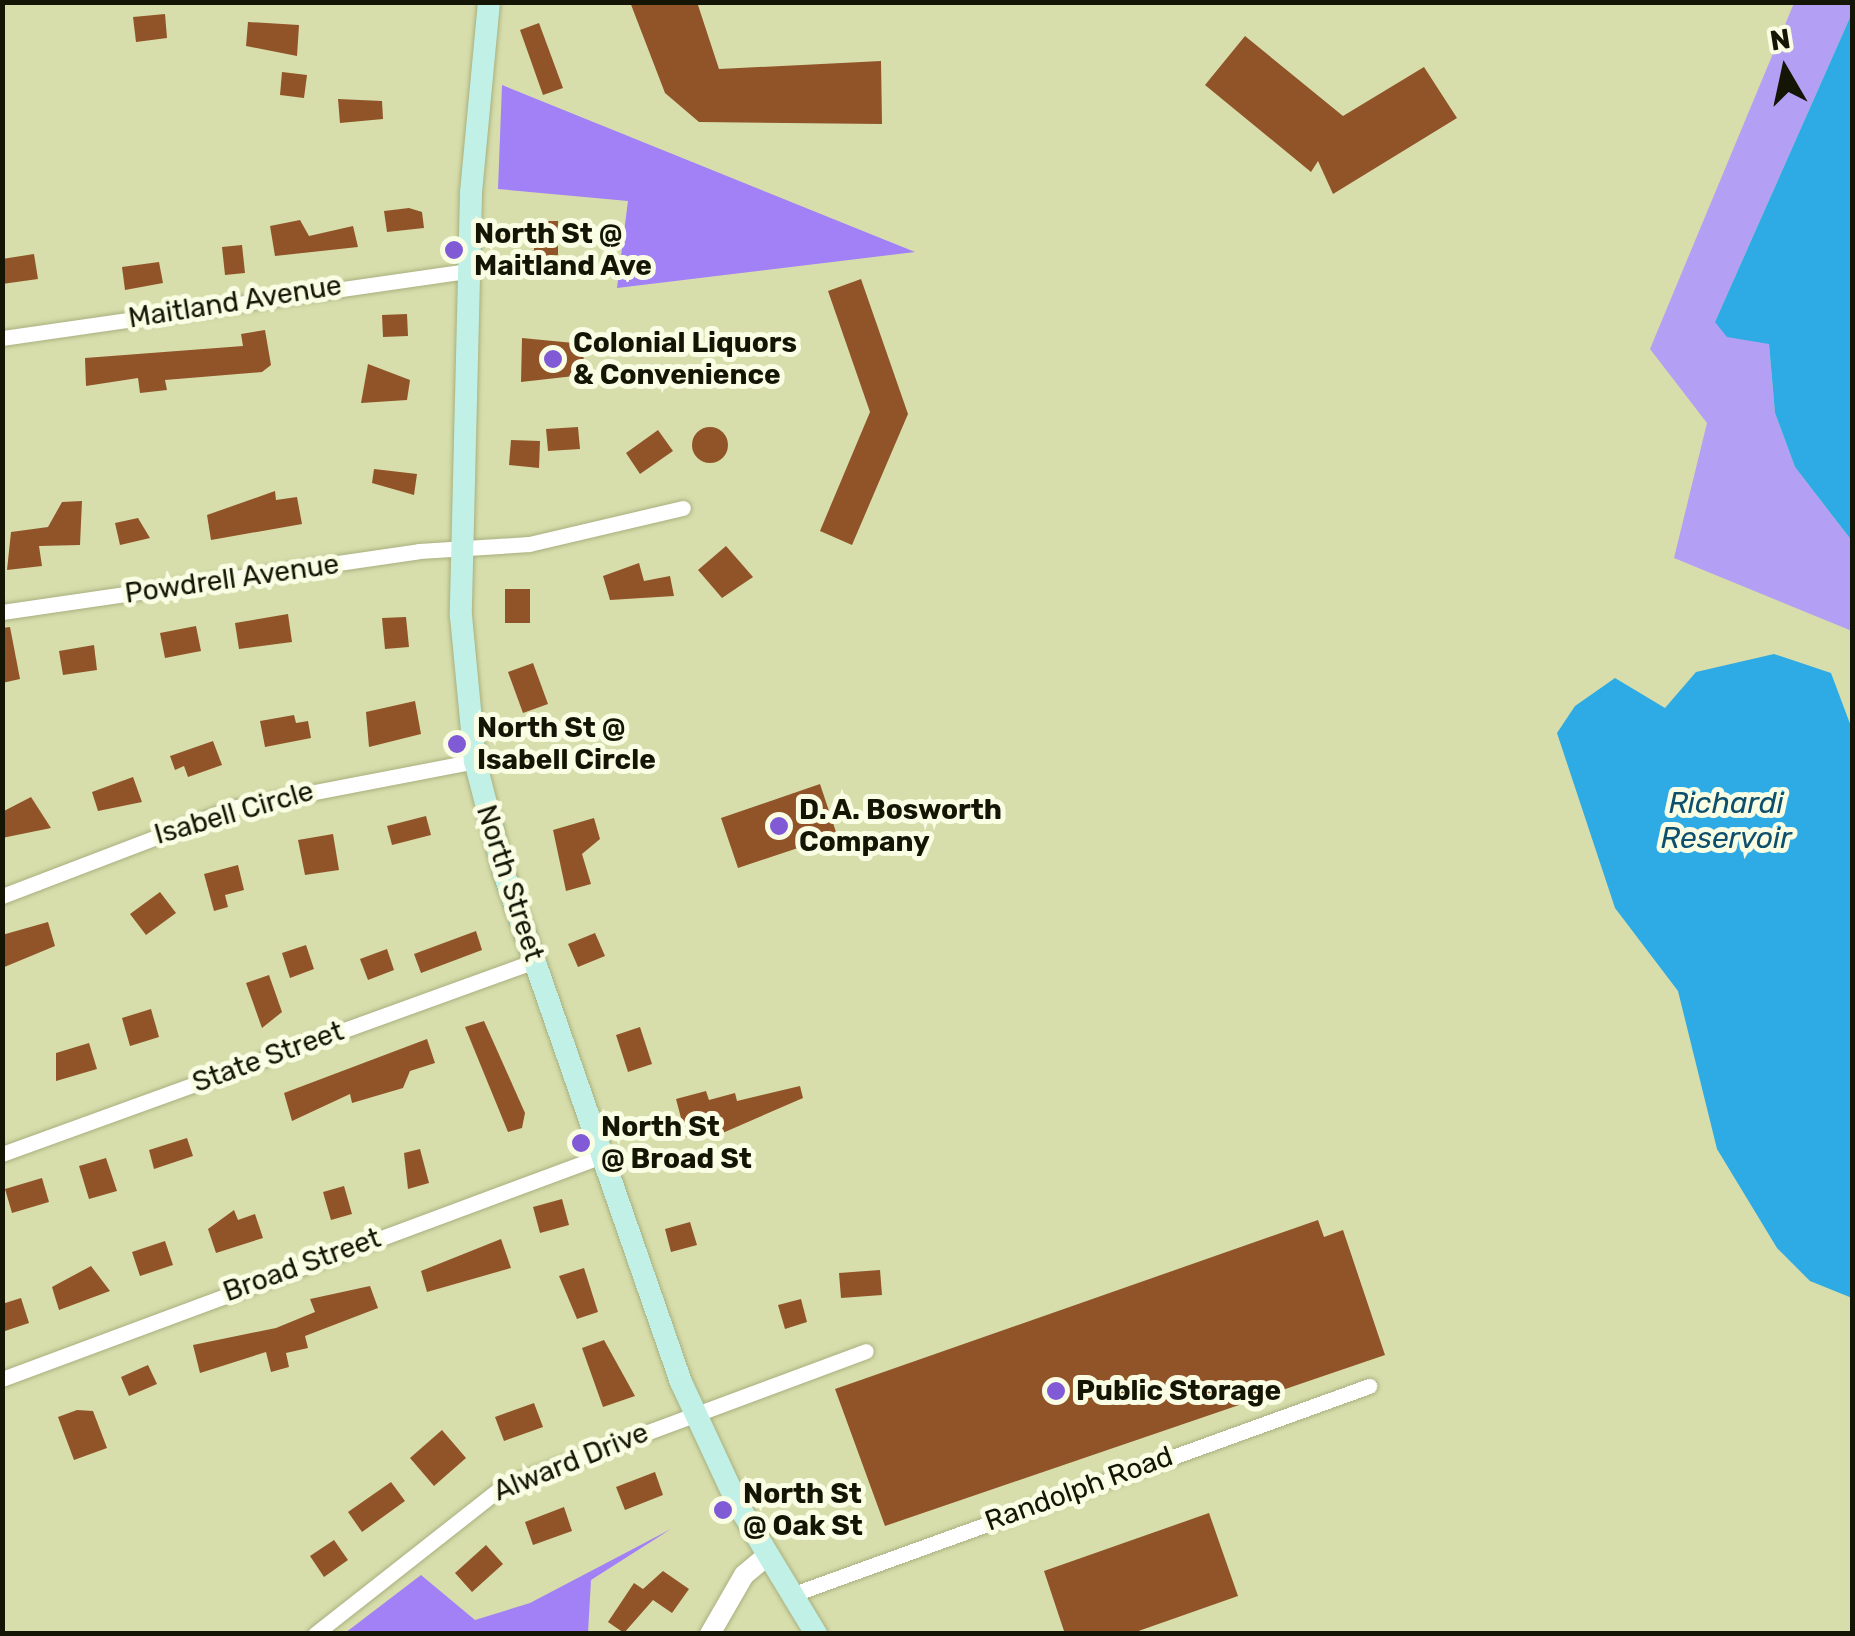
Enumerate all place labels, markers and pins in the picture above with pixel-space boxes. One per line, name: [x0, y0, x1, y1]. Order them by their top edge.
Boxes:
place label: North St @ Maitland Ave: [474, 217, 653, 283]
marker: North St @ Maitland Ave: [443, 239, 465, 261]
place label: Colonial Liquors & Convenience: [573, 326, 797, 392]
marker: Colonial Liquors & Convenience: [542, 348, 564, 370]
place label: North St @ Isabell Circle: [477, 711, 656, 777]
marker: North St @ Isabell Circle: [446, 733, 468, 755]
place label: D. A. Bosworth Company: [799, 793, 1003, 859]
marker: D. A. Bosworth Company: [768, 815, 790, 837]
place label: North St @ Broad St: [601, 1110, 752, 1176]
marker: North St @ Broad St: [570, 1132, 592, 1154]
place label: Public Storage: [1076, 1374, 1281, 1408]
marker: Public Storage: [1045, 1380, 1067, 1402]
place label: North St @ Oak St: [743, 1477, 863, 1543]
marker: North St @ Oak St: [712, 1499, 734, 1521]

